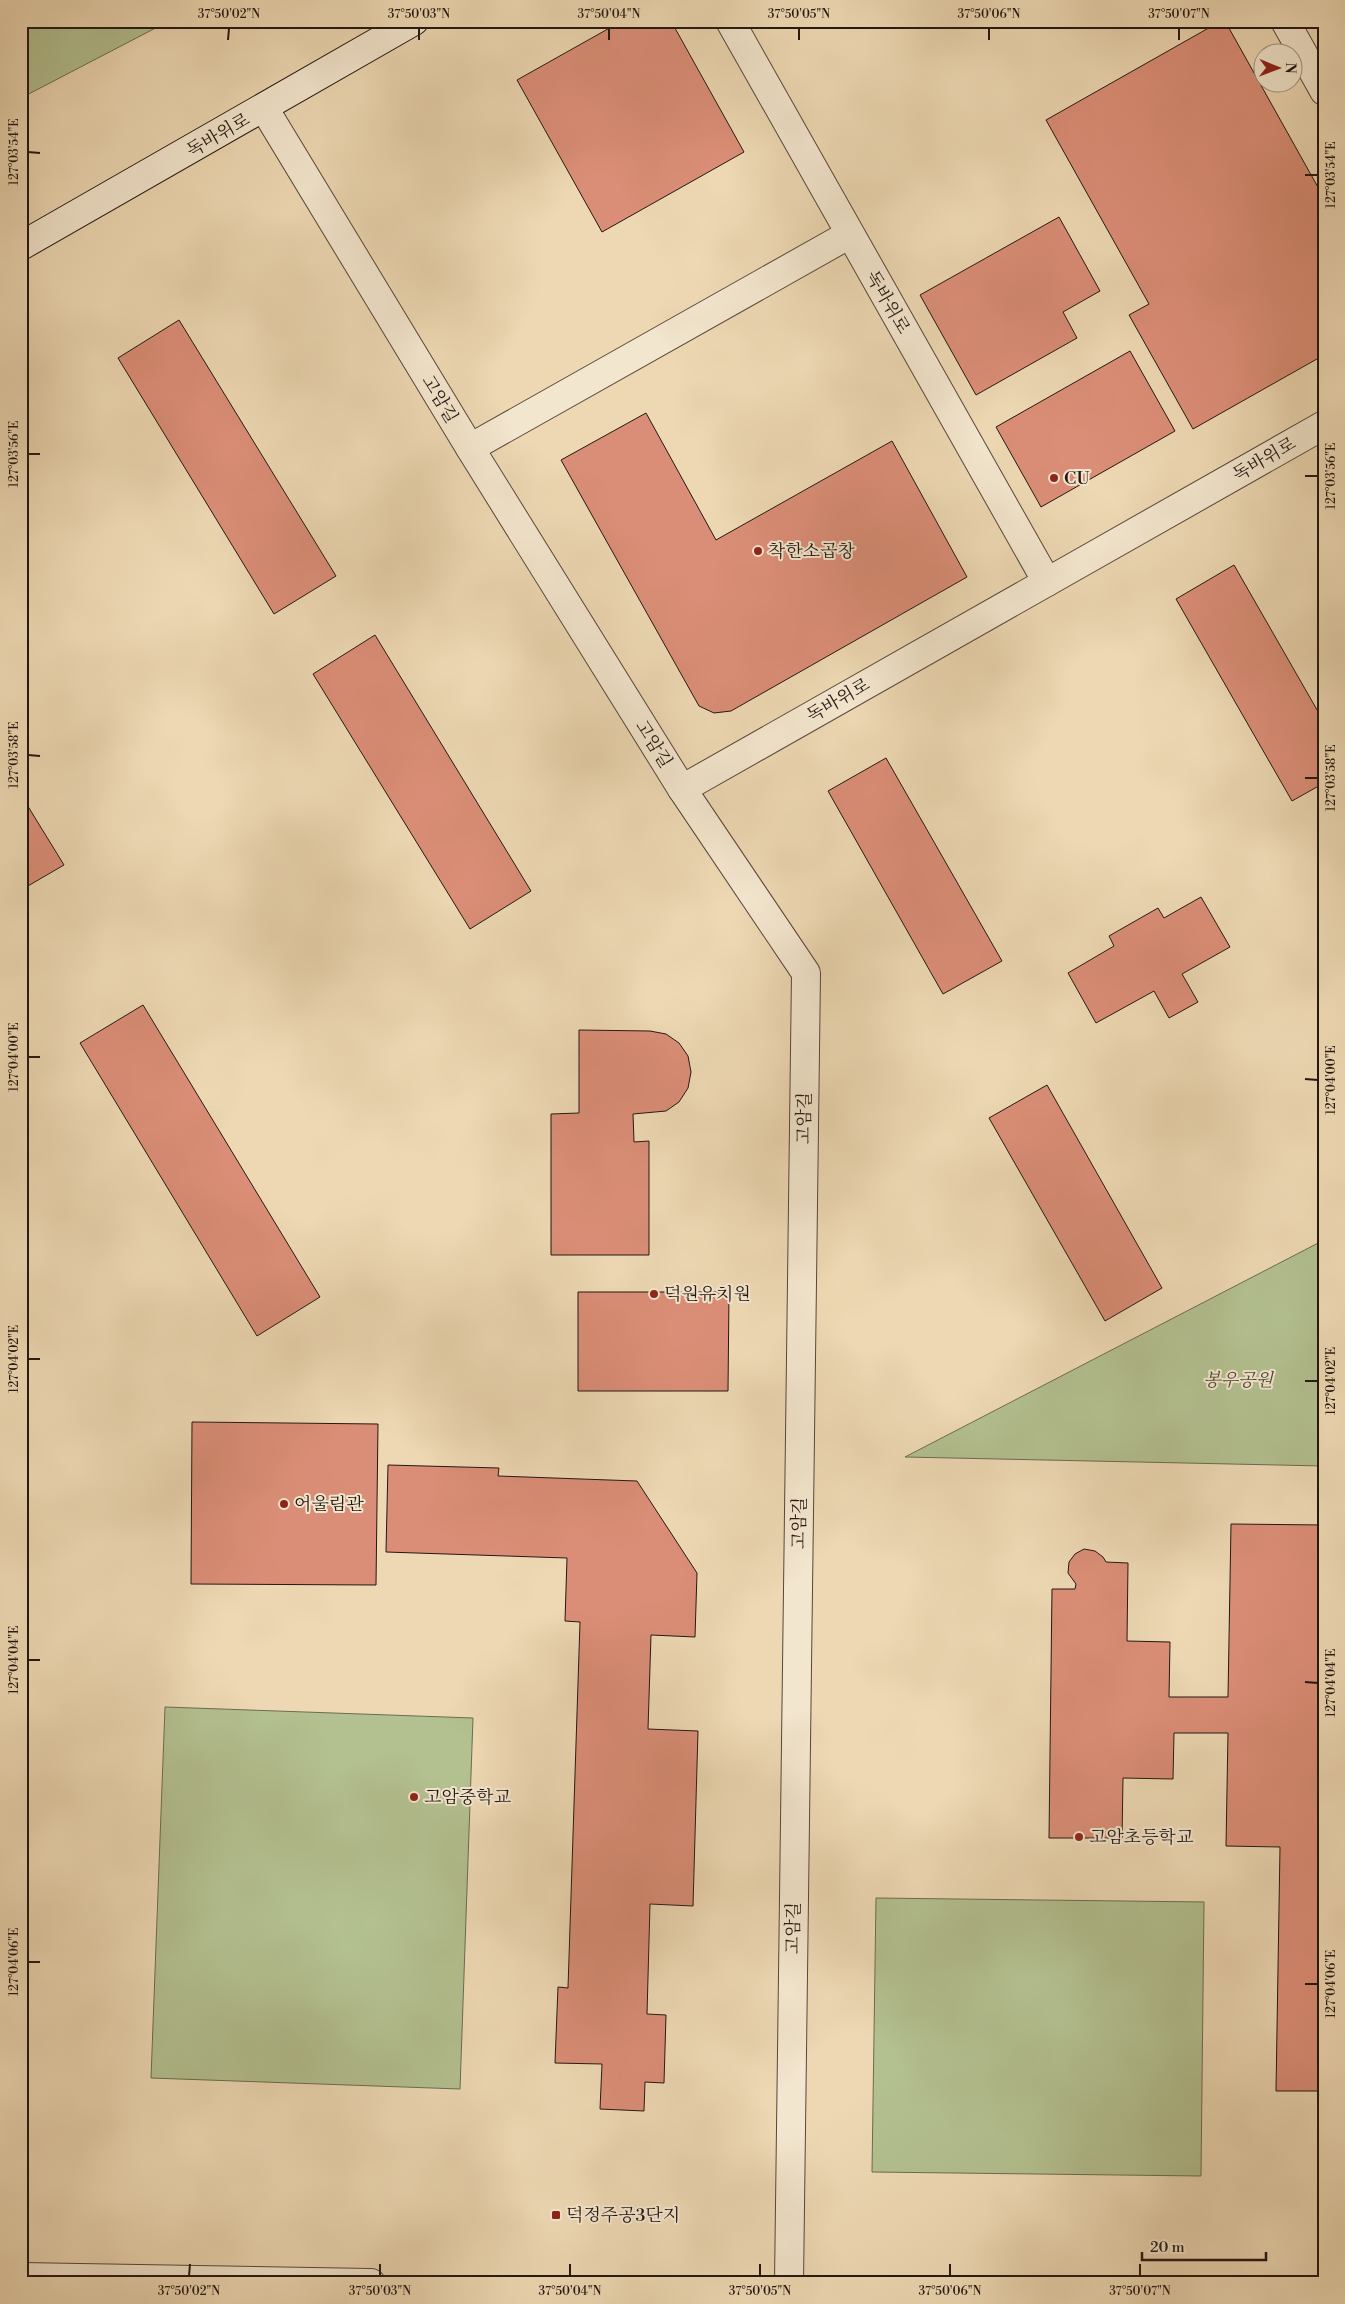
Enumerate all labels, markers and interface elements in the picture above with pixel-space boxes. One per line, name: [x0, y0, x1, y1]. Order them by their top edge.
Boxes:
text: 37°50'02"N: [198, 7, 260, 22]
text: 37°50'03"N: [388, 7, 450, 22]
text: 37°50'04"N: [578, 7, 640, 22]
text: 37°50'05"N: [768, 7, 830, 22]
text: 37°50'06"N: [958, 7, 1021, 22]
text: 37°50'07"N: [1148, 7, 1210, 22]
north arrow: [1252, 42, 1302, 92]
text: N: [1281, 63, 1299, 74]
street label: 독바위로: [182, 108, 254, 163]
text: 127°03'54"E: [7, 119, 22, 185]
text: 127°03'54"E: [1324, 142, 1339, 208]
street label: 독바위로: [860, 266, 915, 338]
street label: 고암길: [416, 371, 463, 428]
text: 127°03'56"E: [7, 421, 22, 487]
street label: 독바위로: [1228, 432, 1300, 487]
text: 127°03'56"E: [1324, 443, 1339, 509]
place label: CU: [1064, 467, 1090, 490]
marker: CU: [1048, 472, 1060, 484]
place label: 착한소곱창: [768, 540, 856, 563]
marker: 착한소곱창: [752, 545, 764, 557]
street label: 독바위로: [802, 673, 874, 728]
street label: 고암길: [630, 716, 677, 772]
text: 127°03'58"E: [7, 722, 22, 788]
text: 127°03'58"E: [1324, 745, 1339, 811]
text: 127°04'00"E: [7, 1022, 22, 1092]
text: 127°04'00"E: [1324, 1045, 1339, 1115]
street label: 고암길: [793, 1092, 816, 1144]
place label: 덕원유치원: [664, 1283, 751, 1306]
marker: 덕원유치원: [648, 1288, 660, 1300]
text: 127°04'02"E: [7, 1325, 22, 1393]
text: 127°04'02"E: [1324, 1347, 1339, 1415]
park label: 봉우공원: [1203, 1369, 1274, 1392]
place label: 어울림관: [294, 1493, 364, 1516]
street label: 고암길: [788, 1497, 811, 1549]
marker: 어울림관: [278, 1498, 290, 1510]
text: 127°04'04"E: [7, 1626, 22, 1694]
text: 127°04'04"E: [1324, 1649, 1339, 1717]
place label: 고암중학교: [424, 1786, 512, 1809]
marker: 고암중학교: [408, 1791, 420, 1803]
place label: 고암초등학교: [1089, 1826, 1194, 1849]
marker: 고암초등학교: [1073, 1831, 1085, 1843]
street label: 고암길: [782, 1902, 805, 1954]
text: 127°04'06"E: [7, 1928, 22, 1996]
text: 127°04'06"E: [1324, 1950, 1339, 2018]
place label: 덕정주공3단지: [566, 2204, 680, 2227]
marker: 덕정주공3단지: [550, 2209, 562, 2221]
scale bar: [1142, 2229, 1266, 2261]
text: 20 m: [1150, 2238, 1185, 2257]
text: 37°50'02"N: [158, 2284, 220, 2299]
text: 37°50'03"N: [349, 2284, 411, 2299]
text: 37°50'04"N: [539, 2284, 601, 2299]
text: 37°50'05"N: [729, 2284, 791, 2299]
text: 37°50'06"N: [919, 2284, 982, 2299]
text: 37°50'07"N: [1109, 2284, 1171, 2299]

